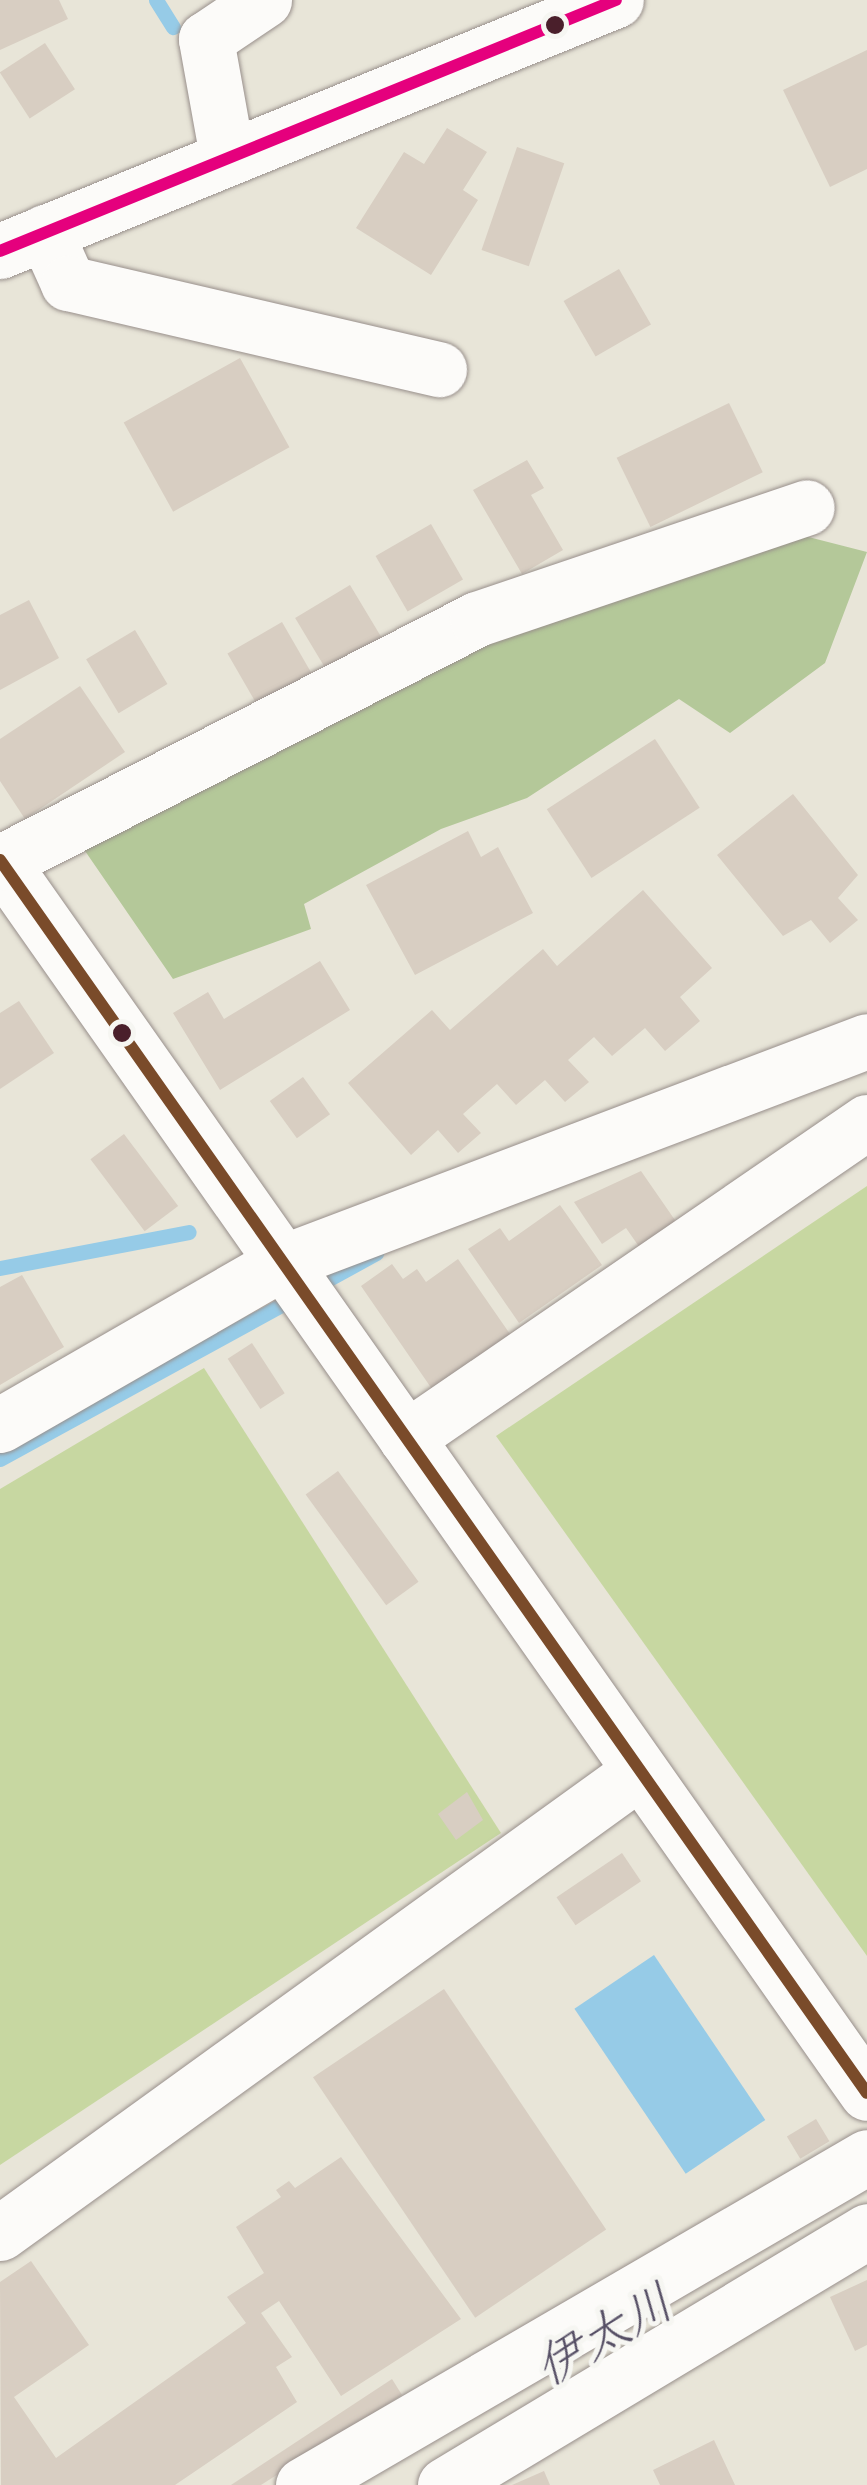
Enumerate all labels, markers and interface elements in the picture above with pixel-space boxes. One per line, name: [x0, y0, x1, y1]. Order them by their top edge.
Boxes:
unlabelled marker: [545, 15, 565, 35]
unlabelled marker: [112, 1023, 132, 1043]
water label: 伊太川: [524, 2272, 684, 2398]

